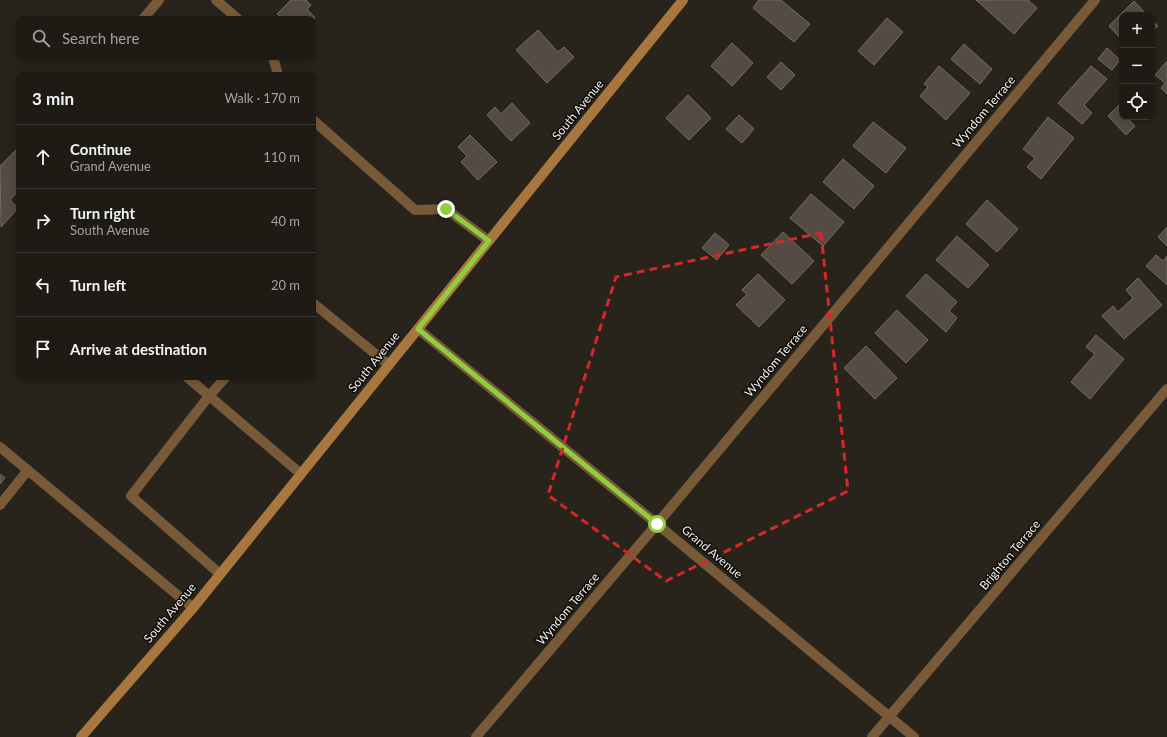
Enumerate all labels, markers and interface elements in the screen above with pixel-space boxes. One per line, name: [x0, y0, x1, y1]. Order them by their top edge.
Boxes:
map controls: [1119, 12, 1155, 120]
button: +: [1119, 12, 1155, 48]
search box: [16, 16, 316, 60]
icon: search: [30, 27, 52, 49]
text: Search here: [62, 29, 139, 47]
button: −: [1119, 48, 1155, 84]
street label: Wyndom Terrace: [949, 72, 1018, 151]
street label: South Avenue: [549, 76, 607, 143]
button: locate: [1119, 84, 1155, 120]
text: 3 min: [32, 88, 74, 109]
text: Walk · 170 m: [224, 90, 300, 106]
text: Continue: [70, 140, 131, 158]
icon: ahead: [32, 146, 54, 168]
text: 110 m: [263, 149, 300, 165]
text: Grand Avenue: [70, 158, 151, 174]
route end: [437, 200, 455, 218]
text: Turn right: [70, 204, 135, 222]
icon: right: [32, 210, 54, 232]
text: 40 m: [271, 213, 300, 229]
text: South Avenue: [70, 222, 149, 238]
icon: left: [32, 274, 54, 296]
text: Turn left: [70, 276, 126, 294]
text: 20 m: [271, 277, 300, 293]
street label: Wyndom Terrace: [741, 321, 810, 400]
street label: South Avenue: [345, 328, 403, 395]
icon: arrive: [32, 338, 54, 360]
text: Arrive at destination: [70, 340, 207, 358]
route start: [648, 515, 666, 533]
street label: Brighton Terrace: [976, 517, 1043, 593]
street label: Grand Avenue: [679, 522, 746, 581]
street label: Wyndom Terrace: [533, 569, 602, 648]
street label: South Avenue: [140, 580, 199, 646]

